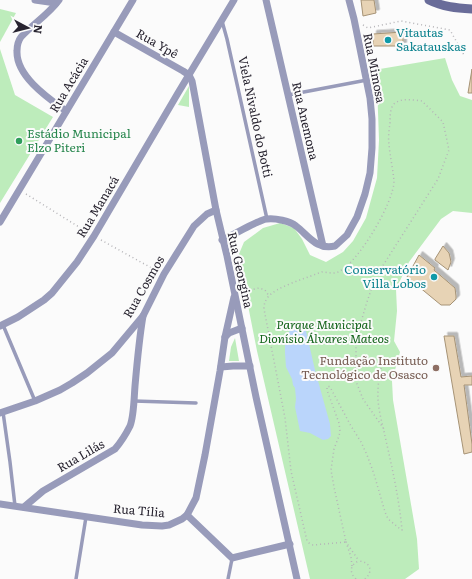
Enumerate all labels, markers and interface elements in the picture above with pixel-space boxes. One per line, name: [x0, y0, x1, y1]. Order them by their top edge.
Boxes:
north arrow: [8, 8, 48, 48]
place label: Vitautas Sakatauskas: [396, 23, 467, 55]
text: N: [30, 24, 47, 35]
street label: Rua Ypê: [133, 24, 182, 62]
street label: Rua Mimosa: [359, 31, 391, 105]
marker: Vitautas Sakatauskas: [383, 35, 393, 45]
street label: Rua Acácia: [44, 53, 92, 116]
street label: Viela Nivaldo do Botti: [234, 54, 278, 179]
street label: Rua Anemona: [288, 80, 324, 162]
place label: Estádio Municipal Elzo Piteri: [27, 124, 131, 156]
marker: Estádio Municipal Elzo Piteri: [14, 136, 24, 146]
street label: Rua Manacá: [72, 172, 123, 241]
street label: Rua Georgina: [223, 230, 259, 310]
street label: Rua Cosmos: [118, 252, 168, 321]
place label: Conservatório Villa Lobos: [344, 260, 427, 292]
marker: Conservatório Villa Lobos: [429, 272, 439, 282]
park label: Parque Municipal Dionísio Álvares Mateos: [259, 315, 389, 347]
place label: Fundação Instituto Tecnológico de Osasco: [301, 351, 428, 383]
marker: Fundação Instituto Tecnológico de Osasco: [431, 363, 441, 373]
street label: Rua Lilás: [53, 434, 108, 476]
street label: Rua Tília: [112, 499, 166, 521]

